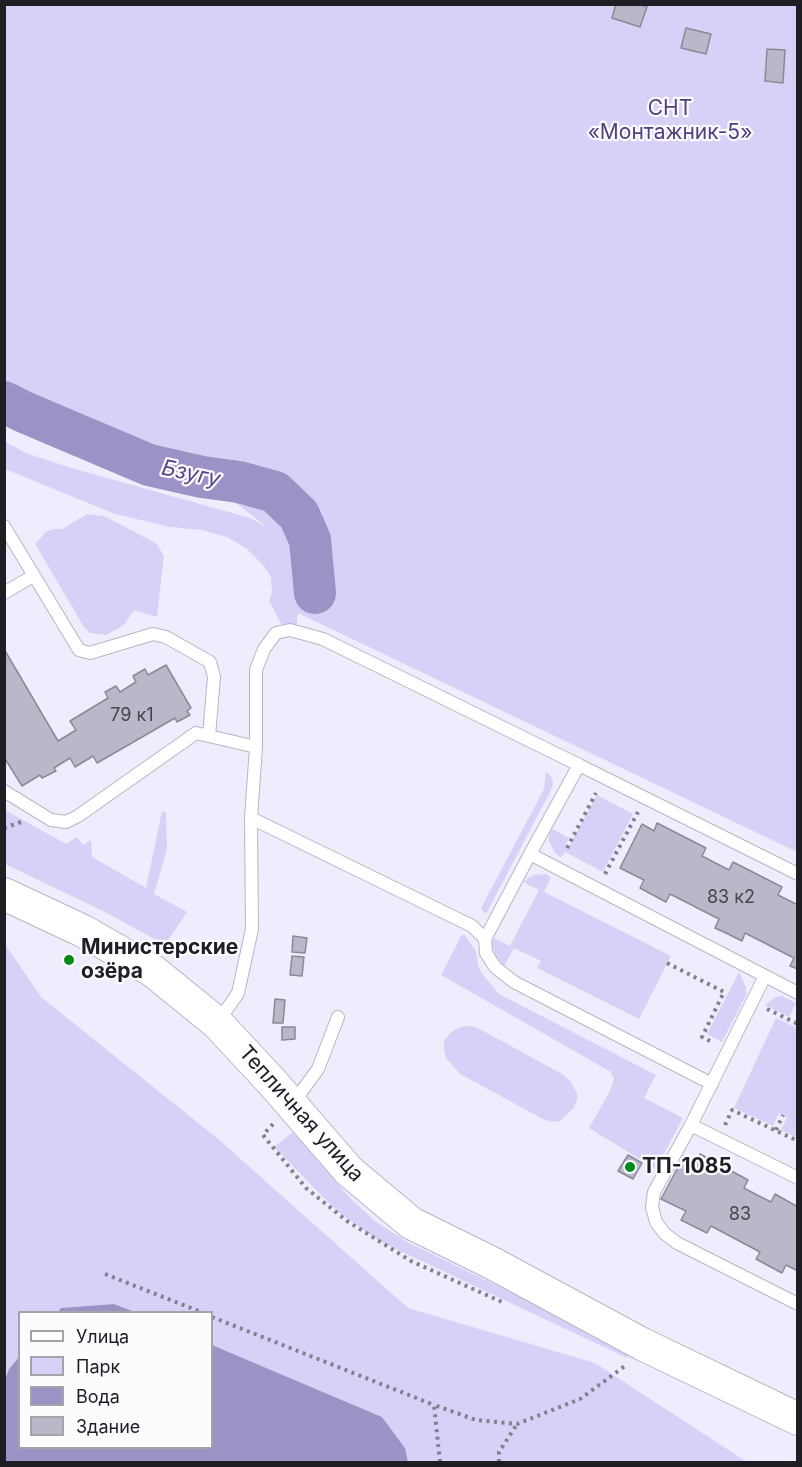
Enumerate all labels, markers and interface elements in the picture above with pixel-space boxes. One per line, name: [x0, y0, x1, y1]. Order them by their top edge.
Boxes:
park label: СНТ «Монтажник-5»: [588, 96, 752, 146]
water label: Бзугу: [159, 455, 223, 493]
house number: 79 к1: [110, 705, 154, 727]
house number: 83 к2: [707, 887, 755, 909]
place label: Министерские озёра: [81, 935, 238, 985]
marker: Министерские озёра: [62, 953, 76, 967]
street label: Тепличная улица: [233, 1041, 369, 1187]
place label: ТП-1085: [642, 1154, 732, 1180]
marker: ТП-1085: [623, 1160, 637, 1174]
house number: 83: [729, 1204, 751, 1226]
legend: [18, 1311, 213, 1449]
text: Улица: [76, 1326, 129, 1347]
text: Парк: [76, 1356, 120, 1377]
text: Вода: [76, 1386, 120, 1407]
text: Здание: [76, 1416, 140, 1437]

